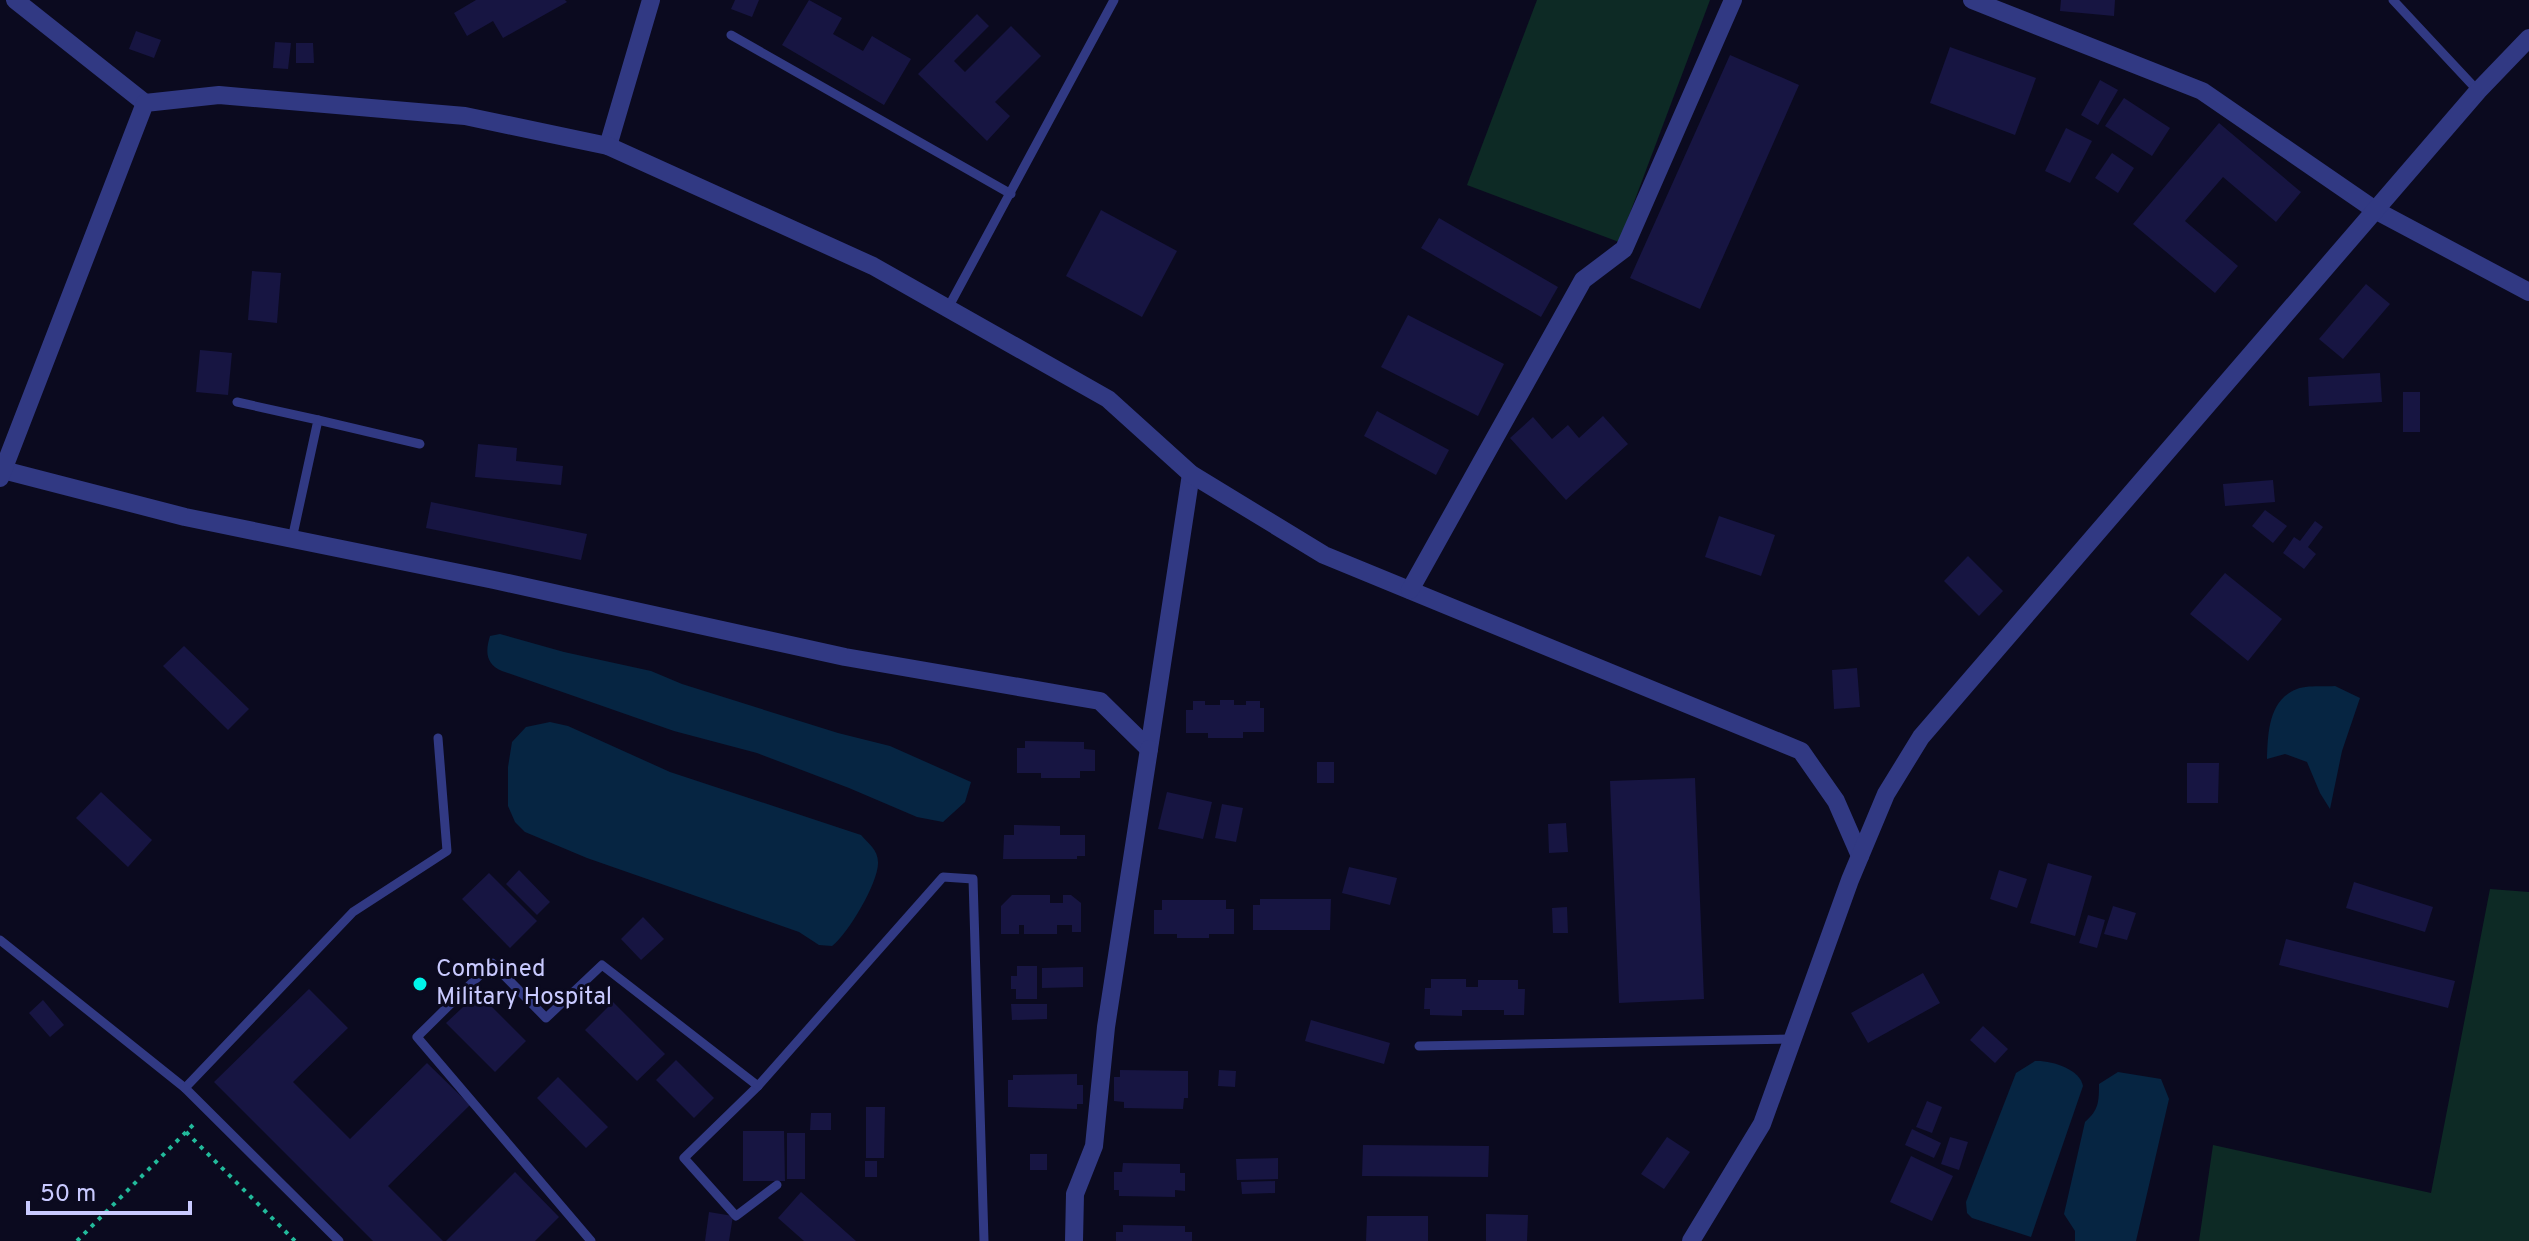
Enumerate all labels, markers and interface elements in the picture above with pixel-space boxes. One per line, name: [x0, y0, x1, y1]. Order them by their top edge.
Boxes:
place label: Combined Military Hospital: [436, 955, 612, 1013]
marker: Combined Military Hospital: [411, 975, 429, 993]
scale bar: [28, 1165, 190, 1215]
text: 50 m: [40, 1180, 96, 1210]

